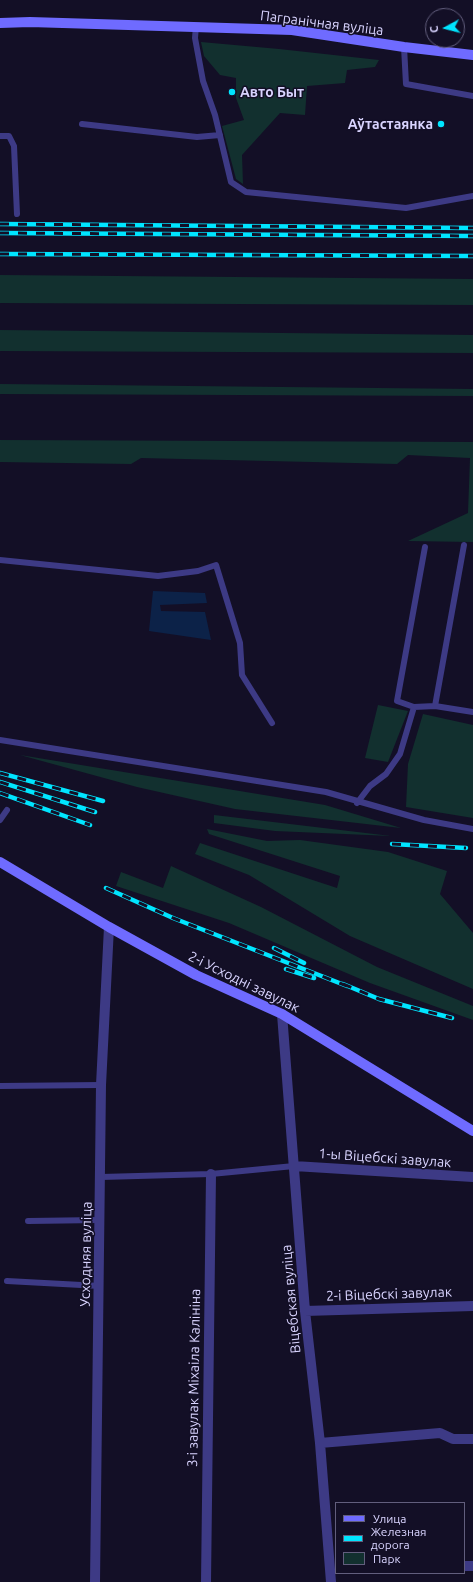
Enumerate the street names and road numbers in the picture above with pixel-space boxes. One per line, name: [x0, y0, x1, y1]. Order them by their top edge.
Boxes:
street label: Пагранічная вуліца: [259, 7, 385, 39]
street label: 2-і Усходні завулак: [186, 948, 302, 1016]
street label: 1-ы Віцебскі завулак: [318, 1145, 452, 1171]
street label: Усходняя вуліца: [77, 1201, 95, 1307]
street label: Віцебская вуліца: [278, 1244, 304, 1354]
street label: 2-і Віцебскі завулак: [326, 1283, 452, 1305]
street label: 3-і завулак Міхаіла Калініна: [184, 1289, 204, 1467]

